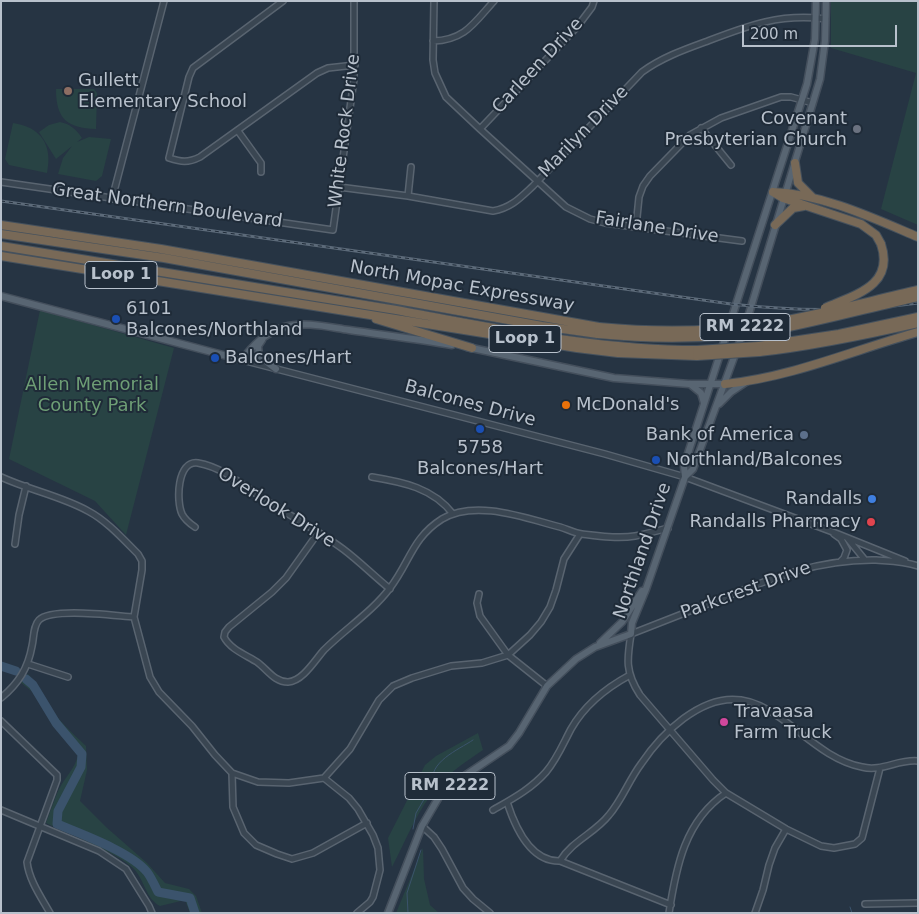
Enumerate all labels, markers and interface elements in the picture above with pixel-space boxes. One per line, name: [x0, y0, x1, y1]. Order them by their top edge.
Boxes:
street label: Carleen Drive: [488, 14, 588, 118]
scale bar: [744, 15, 899, 47]
text: 200 m: [750, 25, 798, 43]
street label: White Rock Drive: [325, 53, 365, 209]
place label: Gullett Elementary School: [78, 70, 247, 112]
street label: Marilyn Drive: [535, 81, 633, 183]
marker: Gullett Elementary School: [62, 85, 74, 97]
place label: Covenant Presbyterian Church: [665, 108, 847, 150]
marker: Covenant Presbyterian Church: [851, 123, 863, 135]
street label: Great Northern Boulevard: [50, 179, 284, 233]
street label: Fairlane Drive: [594, 208, 720, 248]
street label: North Mopac Expressway: [348, 257, 576, 317]
road number: Loop 1: [85, 262, 157, 288]
place label: 6101 Balcones/Northland: [126, 298, 302, 340]
marker: 6101 Balcones/Northland: [110, 313, 122, 325]
road number: RM 2222: [700, 314, 790, 341]
road number: Loop 1: [489, 326, 561, 352]
place label: Balcones/Hart: [225, 347, 351, 369]
marker: Balcones/Hart: [209, 352, 221, 364]
park label: Allen Memorial County Park: [25, 374, 159, 416]
street label: Balcones Drive: [402, 376, 538, 432]
place label: McDonald's: [576, 394, 679, 416]
marker: McDonald's: [560, 399, 572, 411]
marker: 5758 Balcones/Hart: [474, 423, 486, 435]
place label: Bank of America: [646, 424, 794, 446]
marker: Bank of America: [798, 429, 810, 441]
place label: 5758 Balcones/Hart: [417, 437, 543, 479]
place label: Northland/Balcones: [666, 449, 842, 471]
marker: Northland/Balcones: [650, 454, 662, 466]
street label: Overlook Drive: [213, 463, 339, 553]
street label: Northland Drive: [610, 480, 676, 622]
place label: Randalls: [786, 488, 862, 510]
marker: Randalls: [866, 493, 878, 505]
place label: Randalls Pharmacy: [689, 511, 861, 533]
marker: Randalls Pharmacy: [865, 516, 877, 528]
street label: Parkcrest Drive: [678, 557, 814, 625]
place label: Travaasa Farm Truck: [734, 701, 832, 744]
marker: Travaasa Farm Truck: [718, 716, 730, 728]
road number: RM 2222: [405, 772, 495, 799]

